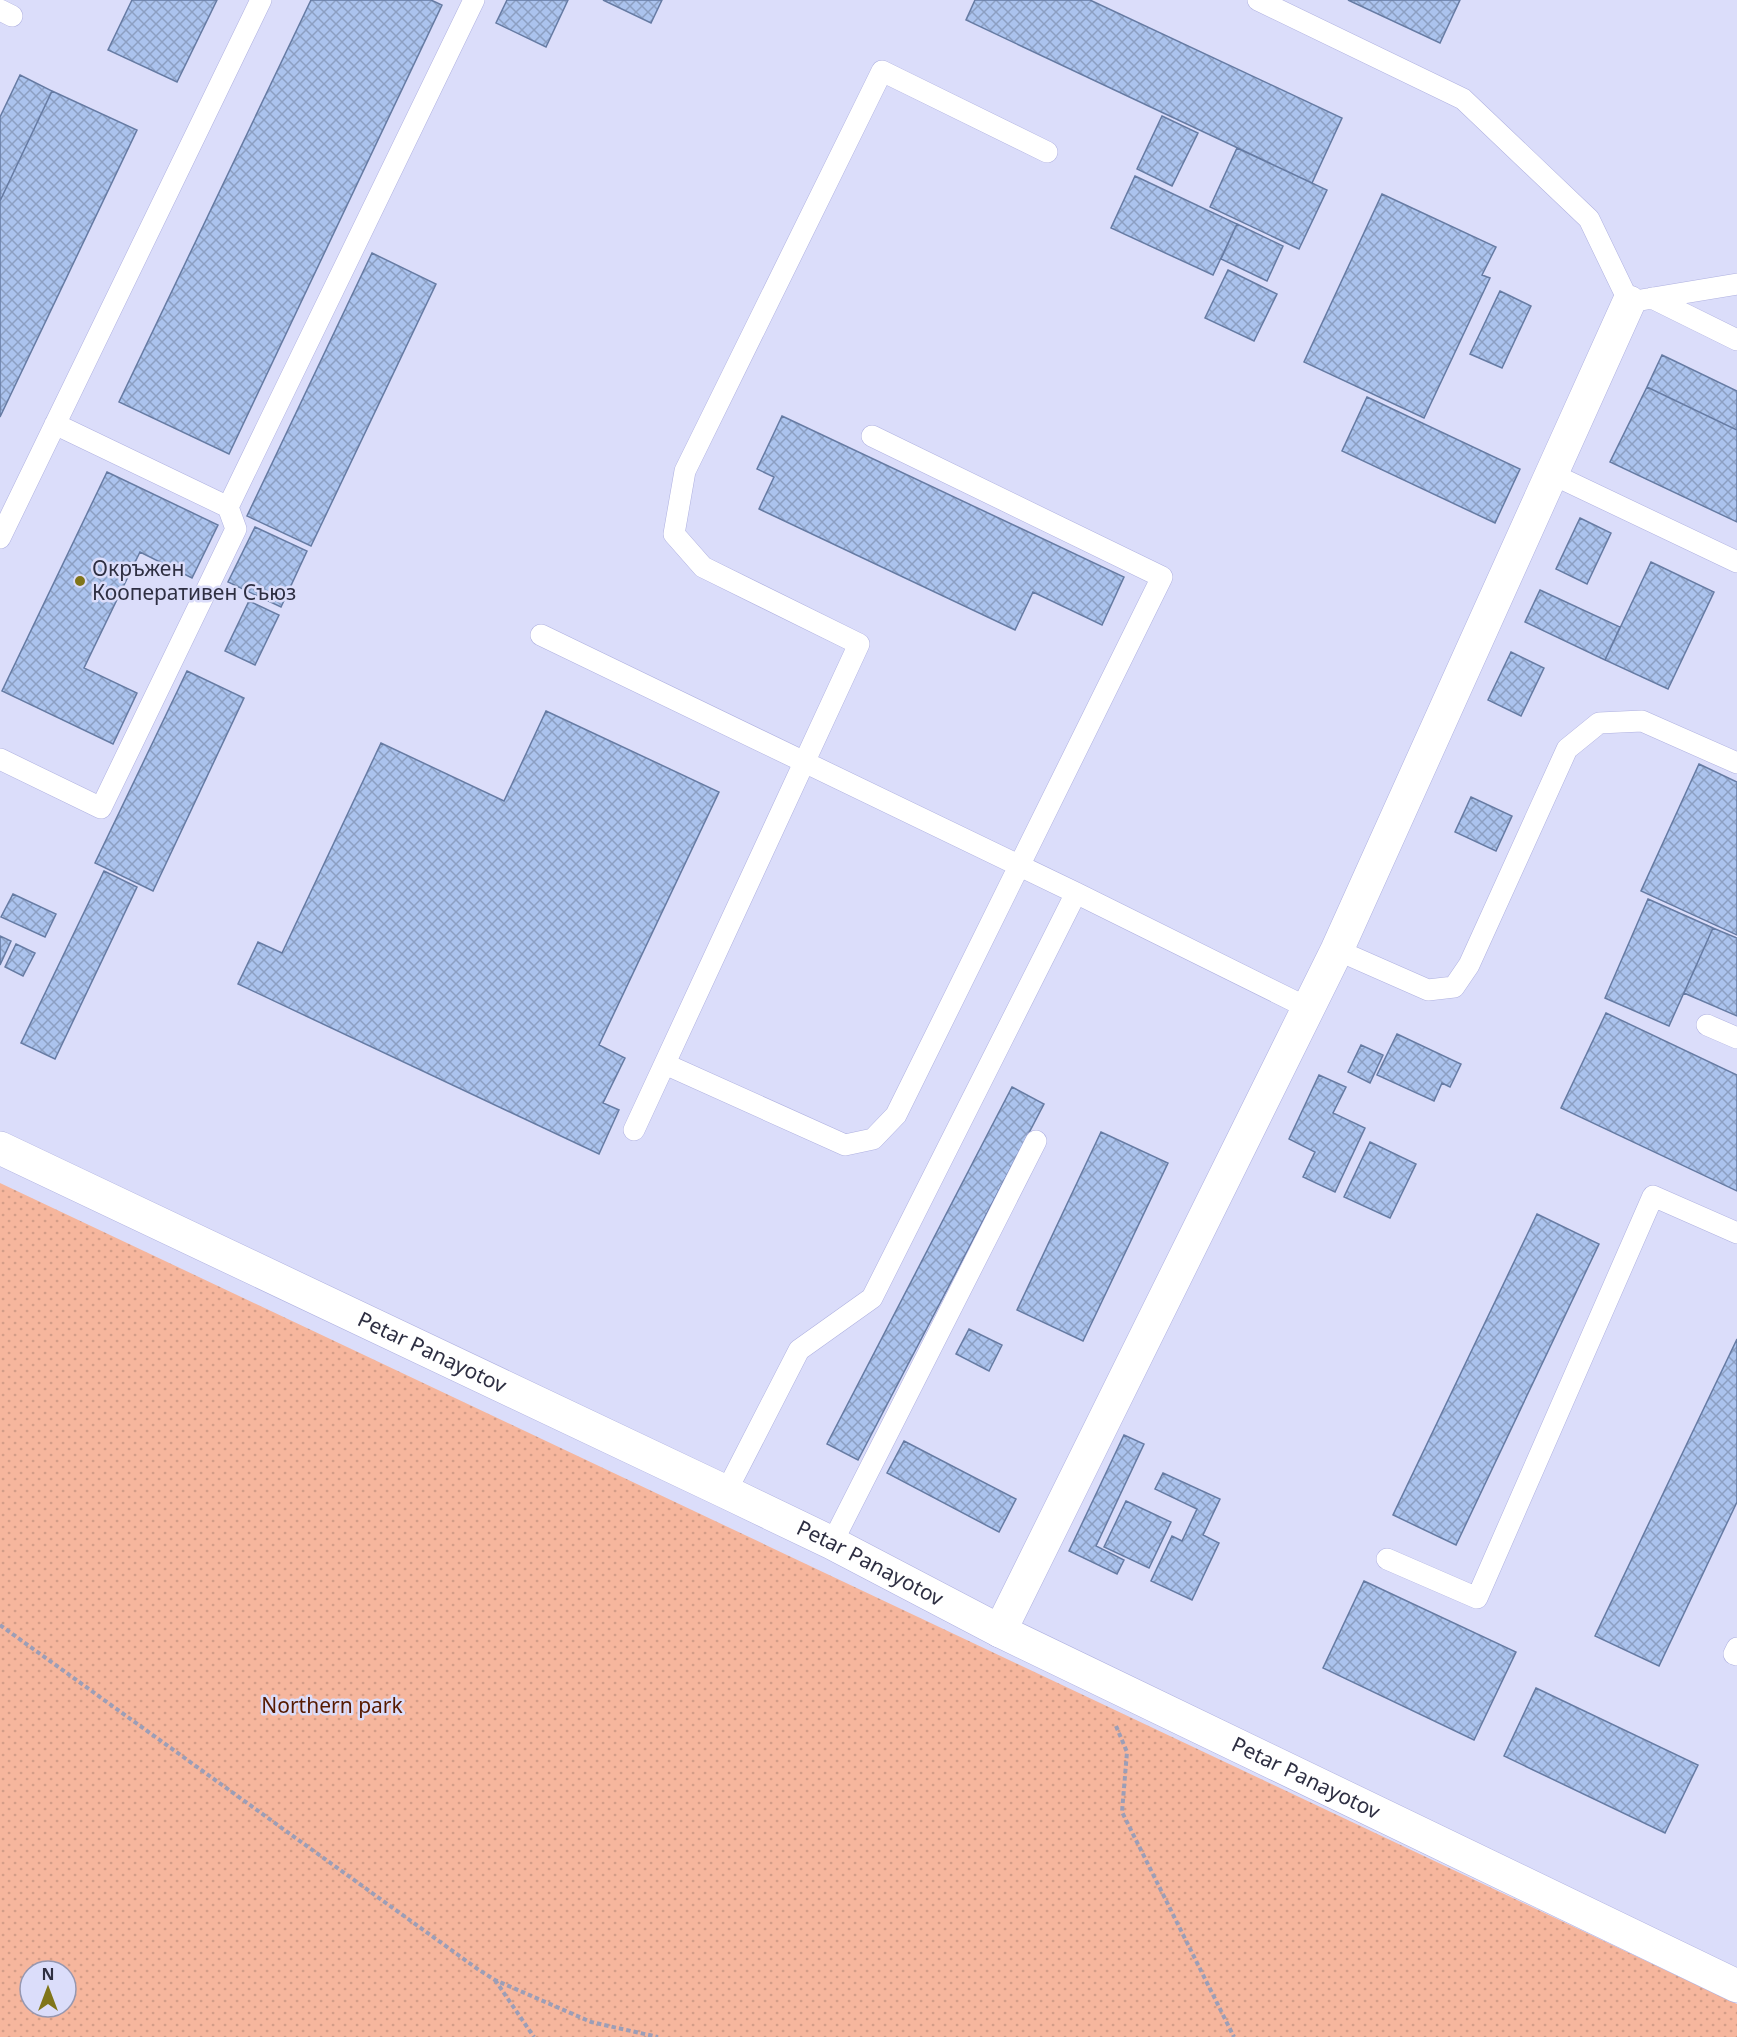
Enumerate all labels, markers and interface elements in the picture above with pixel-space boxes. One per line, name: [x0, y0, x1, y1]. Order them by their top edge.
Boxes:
place label: Окръжен Кооперативен Съюз: [92, 554, 296, 606]
marker: Окръжен Кооперативен Съюз: [73, 574, 87, 588]
street label: Petar Panayotov: [353, 1305, 512, 1399]
street label: Petar Panayotov: [792, 1513, 949, 1612]
park label: Northern park: [261, 1691, 404, 1719]
street label: Petar Panayotov: [1227, 1730, 1385, 1825]
north arrow: [18, 1959, 78, 2019]
text: N: [41, 1963, 55, 1985]

